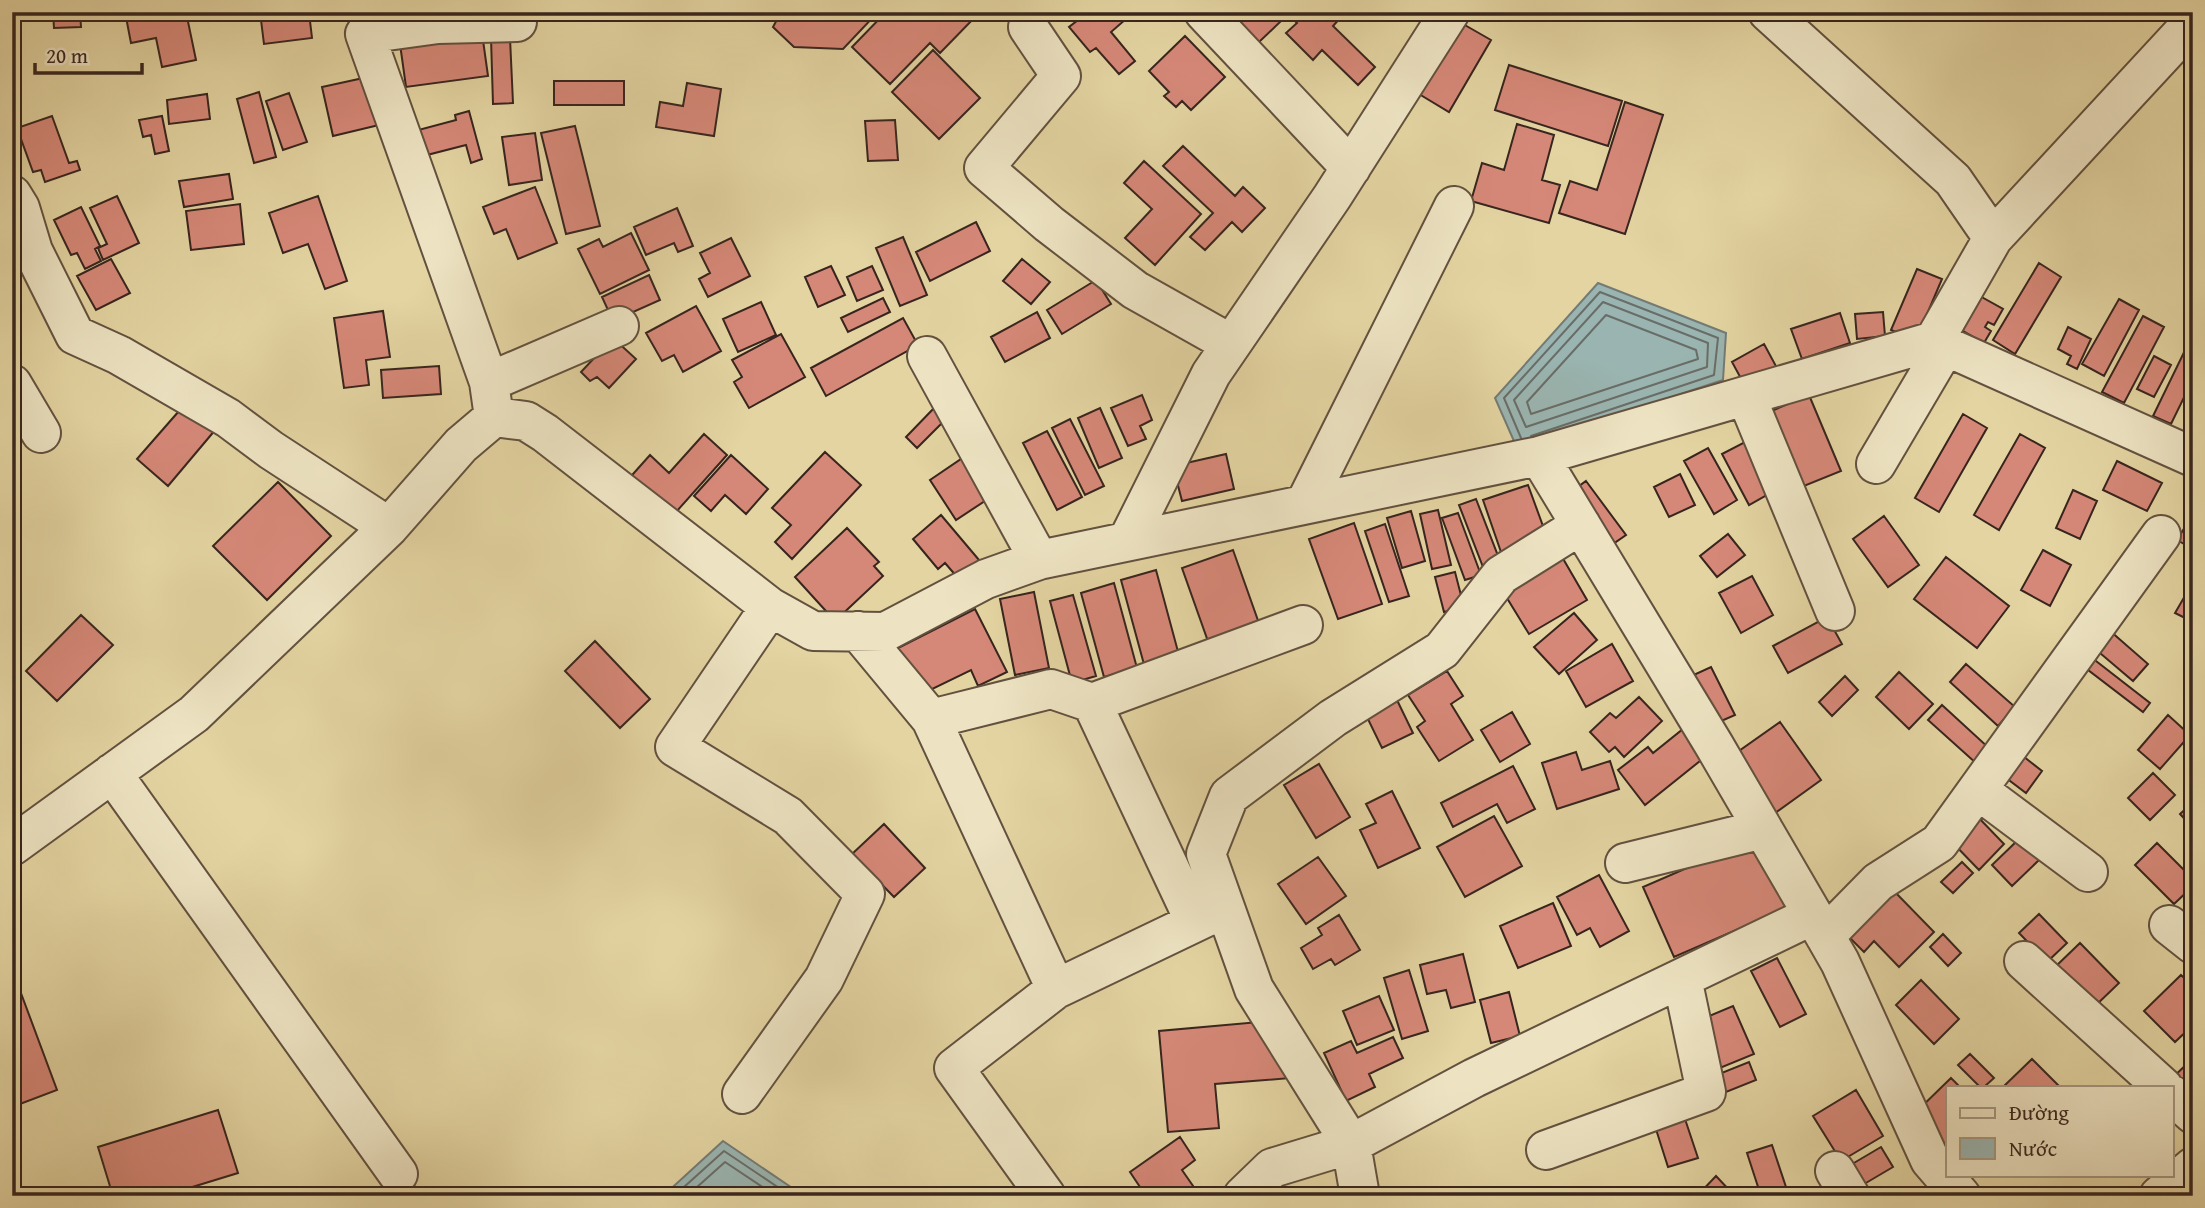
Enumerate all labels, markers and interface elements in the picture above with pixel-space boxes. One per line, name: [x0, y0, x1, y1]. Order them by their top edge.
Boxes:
scale bar: [35, 32, 142, 76]
text: 20 m: [46, 40, 88, 71]
legend: [1946, 1086, 2174, 1176]
text: Đường: [2009, 1097, 2070, 1128]
text: Nước: [2009, 1133, 2057, 1164]

